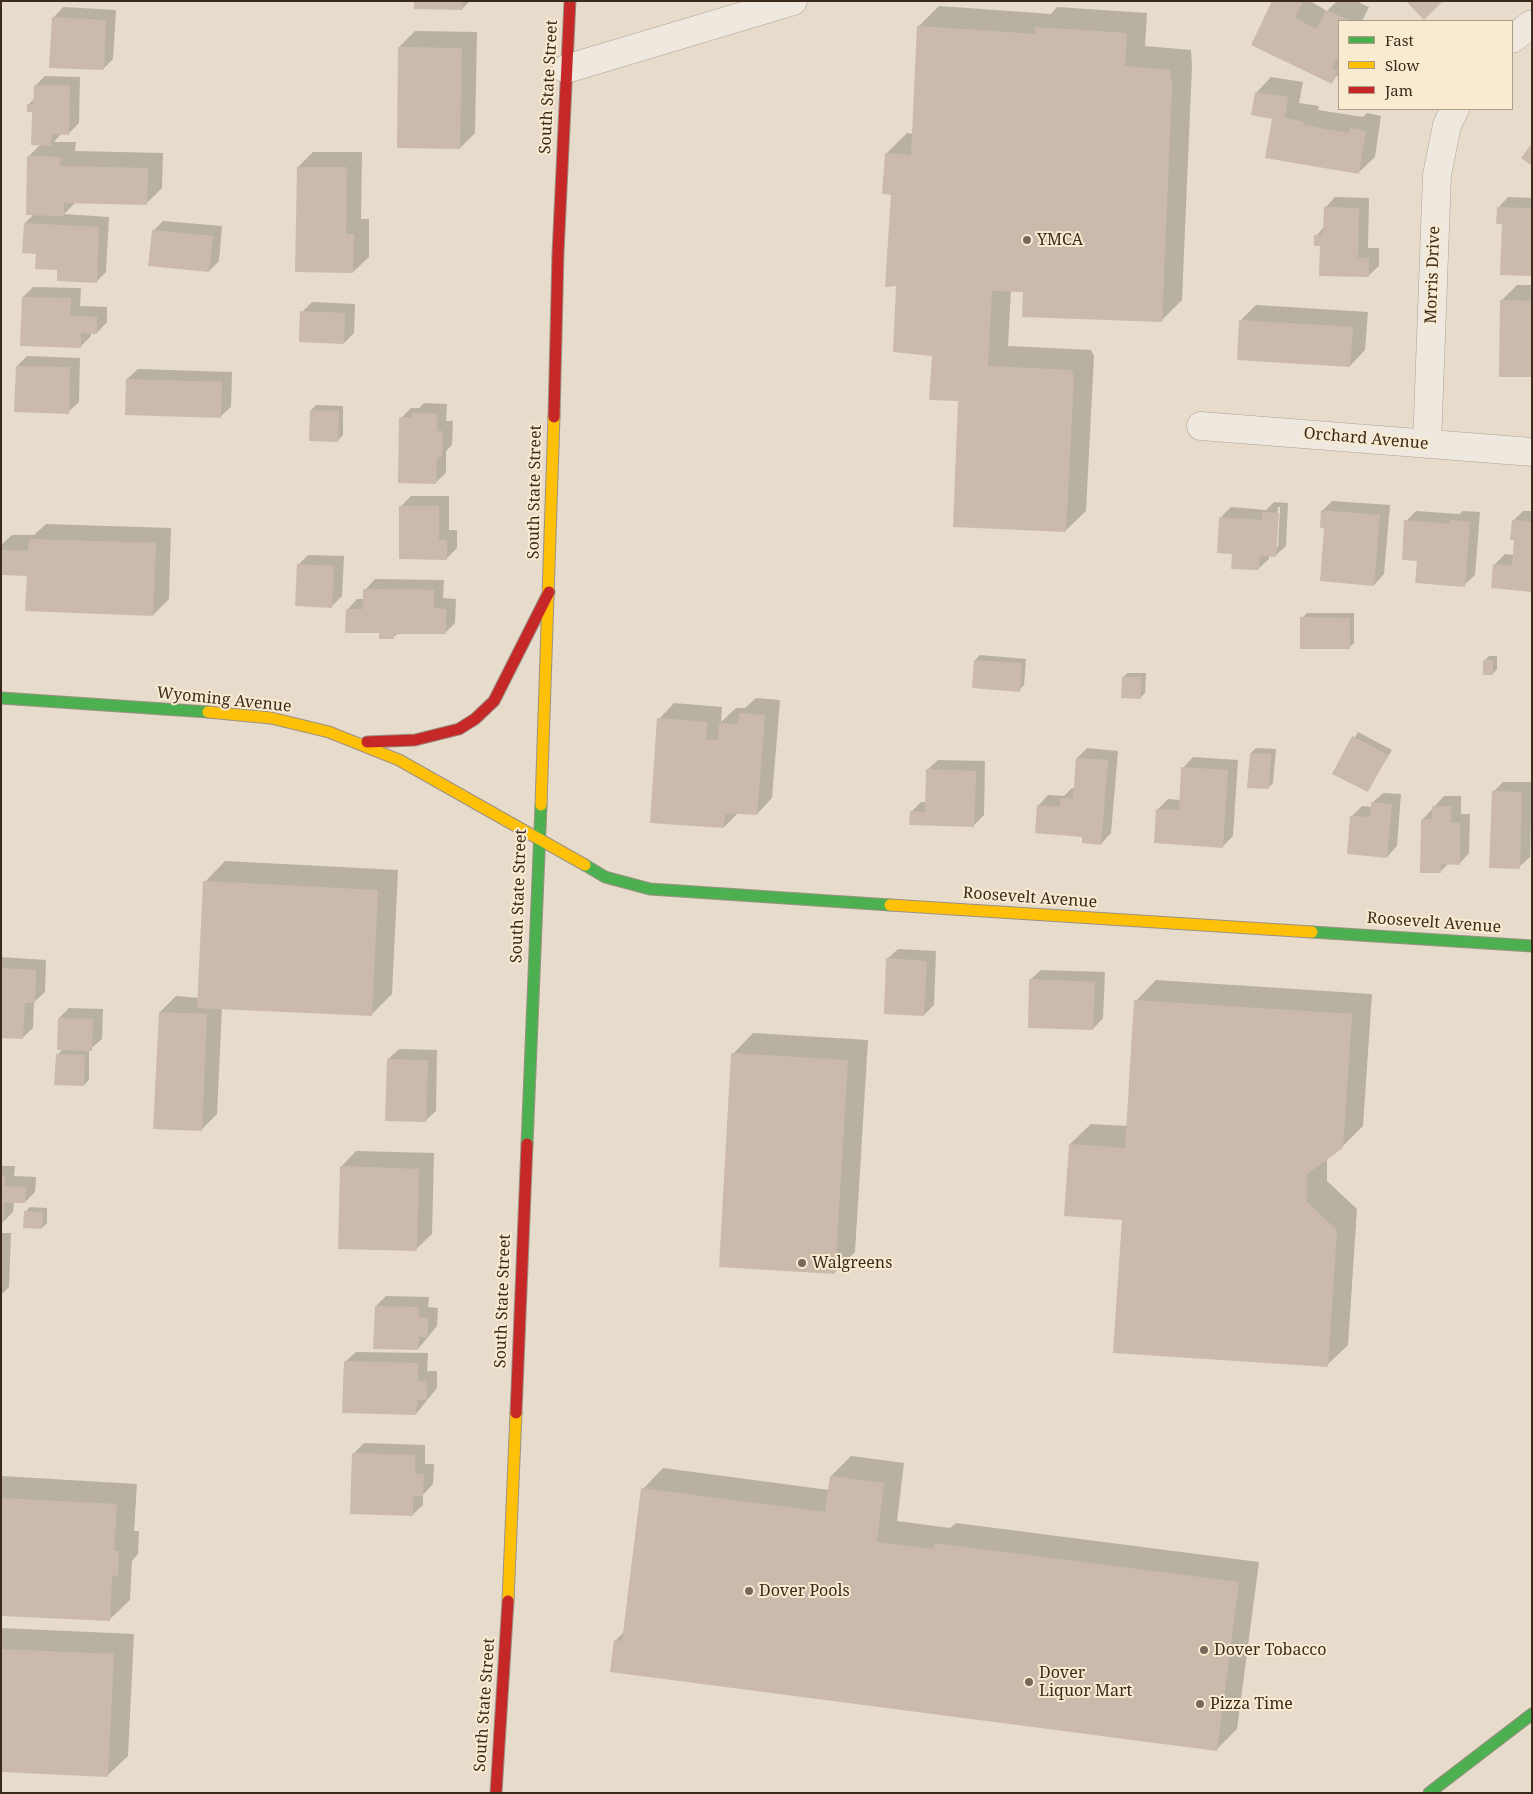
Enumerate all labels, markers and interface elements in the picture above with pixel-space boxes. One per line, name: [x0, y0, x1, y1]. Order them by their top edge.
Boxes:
street label: South State Street: [536, 19, 562, 155]
legend: [1338, 20, 1513, 110]
text: Fast: [1385, 30, 1414, 50]
text: Slow: [1385, 55, 1419, 75]
text: Jam: [1385, 80, 1413, 100]
street label: Morris Drive: [1422, 226, 1444, 324]
place label: YMCA: [1037, 230, 1083, 250]
marker: YMCA: [1021, 234, 1033, 246]
street label: Orchard Avenue: [1303, 424, 1429, 454]
street label: South State Street: [524, 425, 546, 559]
street label: Wyoming Avenue: [156, 683, 292, 717]
street label: South State Street: [507, 829, 531, 963]
street label: Roosevelt Avenue: [962, 884, 1098, 912]
street label: Roosevelt Avenue: [1366, 909, 1502, 937]
street label: South State Street: [491, 1234, 515, 1368]
place label: Walgreens: [812, 1253, 892, 1273]
marker: Walgreens: [796, 1257, 808, 1269]
place label: Dover Pools: [759, 1581, 850, 1601]
marker: Dover Pools: [743, 1585, 755, 1597]
street label: South State Street: [471, 1637, 499, 1773]
place label: Dover Tobacco: [1214, 1640, 1326, 1660]
marker: Dover Tobacco: [1198, 1644, 1210, 1656]
place label: Dover Liquor Mart: [1039, 1663, 1132, 1701]
marker: Dover Liquor Mart: [1023, 1676, 1035, 1688]
place label: Pizza Time: [1210, 1694, 1293, 1714]
marker: Pizza Time: [1194, 1698, 1206, 1710]

